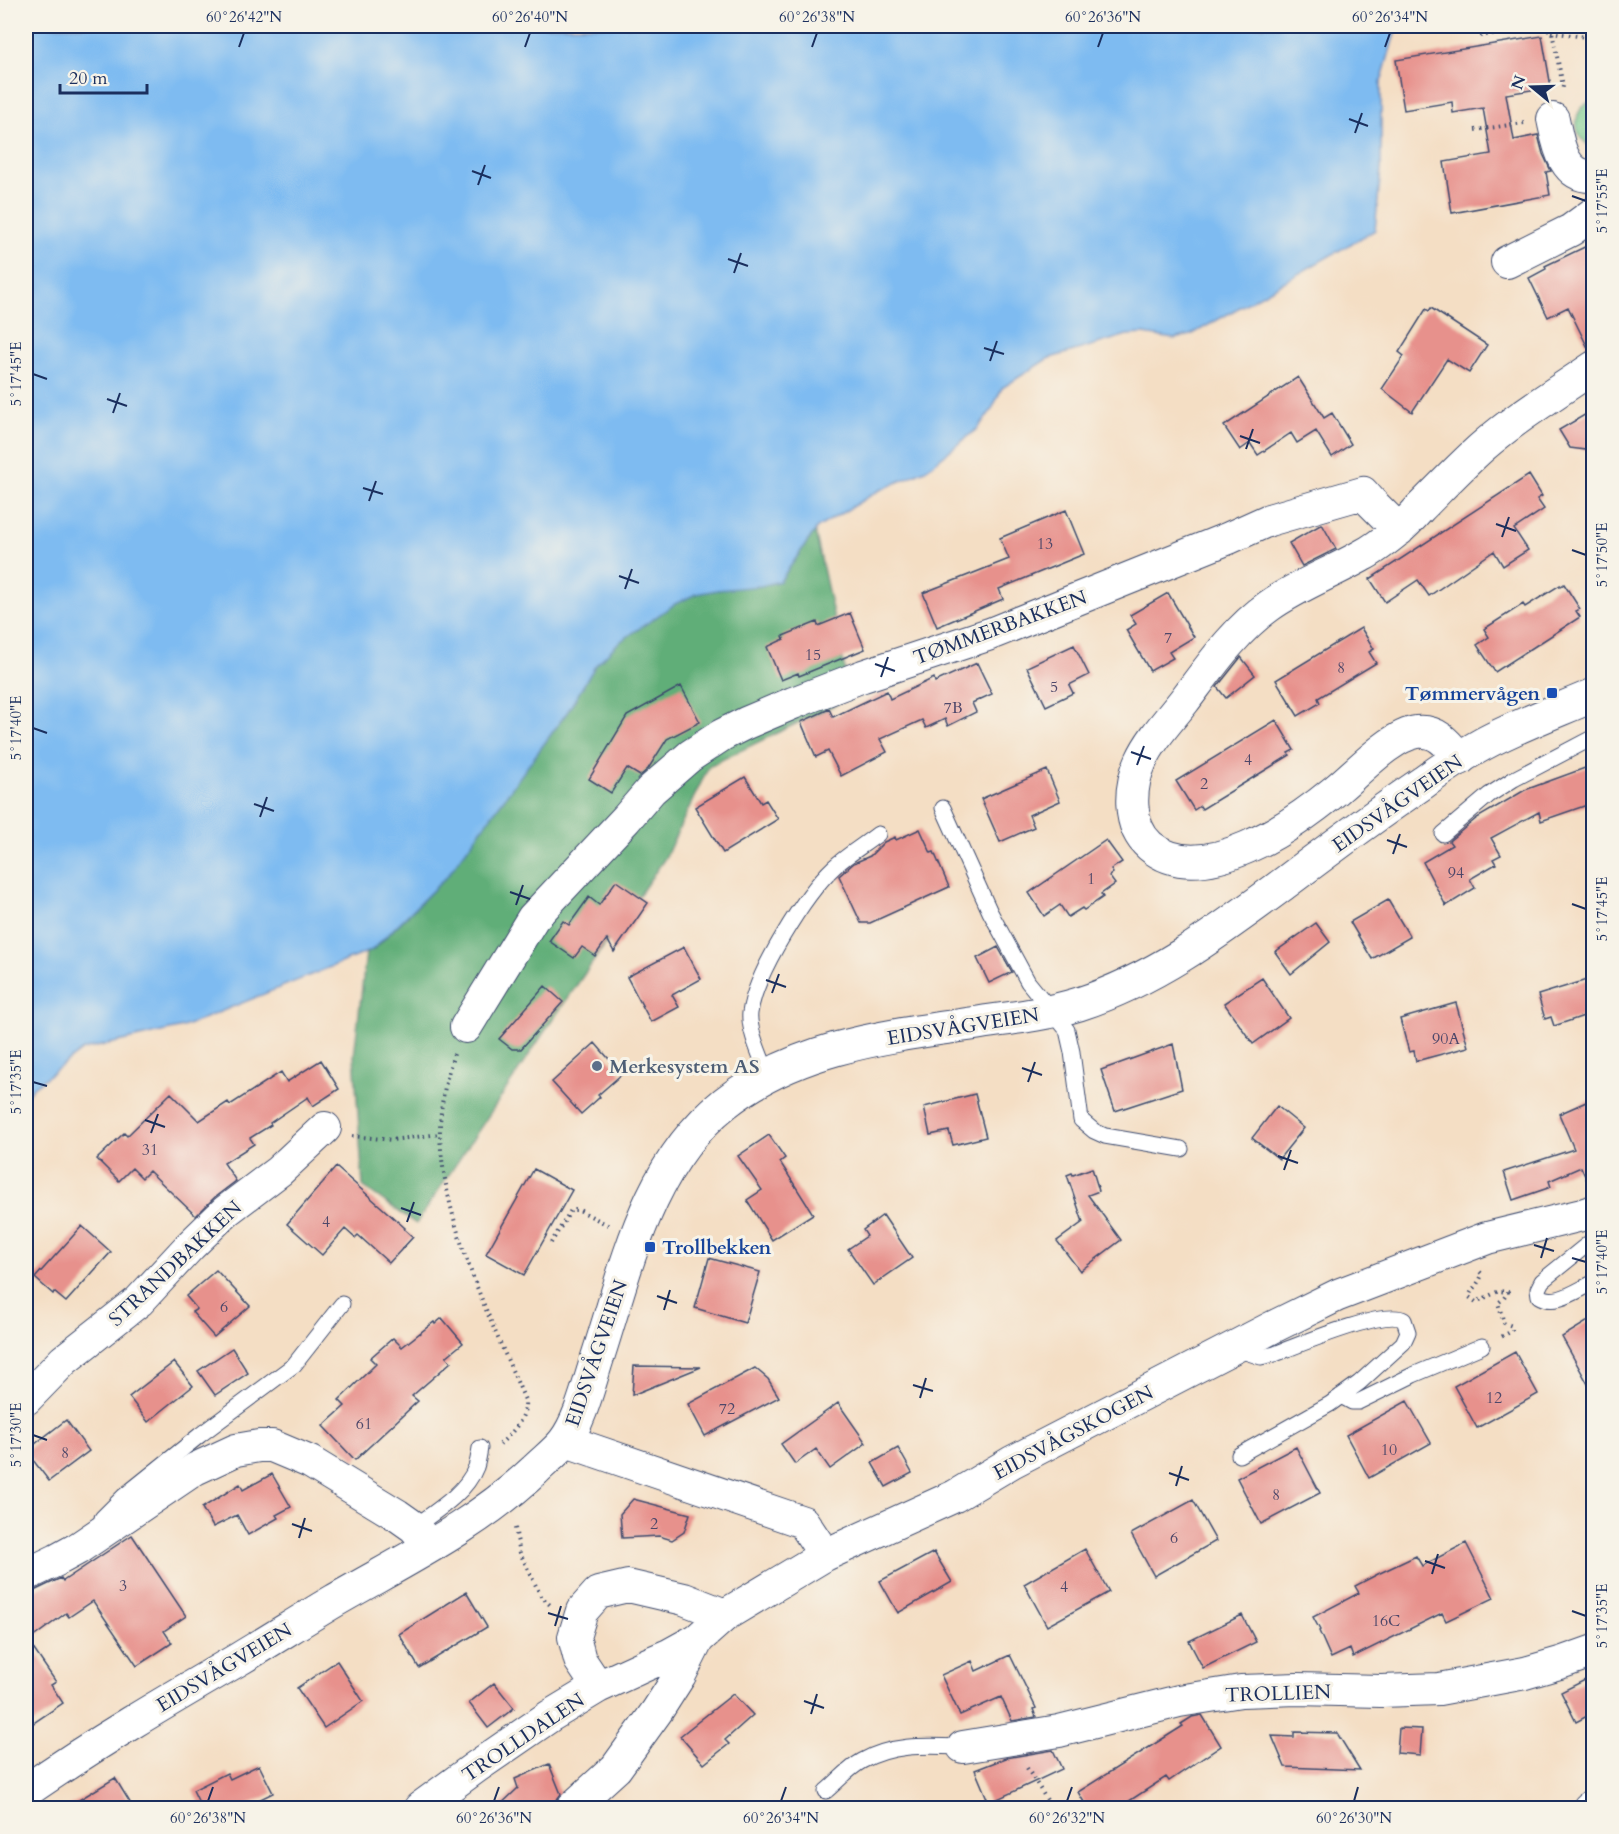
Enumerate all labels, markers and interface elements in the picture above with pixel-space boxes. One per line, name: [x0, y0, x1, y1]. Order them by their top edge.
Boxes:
text: 60°26'42"N: [206, 7, 282, 27]
text: 60°26'40"N: [492, 7, 568, 27]
text: 60°26'38"N: [779, 7, 855, 27]
text: 60°26'36"N: [1065, 7, 1141, 27]
text: 60°26'34"N: [1352, 7, 1428, 27]
scale bar: [60, 57, 147, 95]
north arrow: [1502, 57, 1562, 117]
text: 20 m: [69, 66, 108, 91]
text: N: [1506, 72, 1531, 93]
text: 5°17'55"E: [1592, 169, 1612, 233]
text: 5°17'45"E: [6, 342, 26, 406]
text: 5°17'50"E: [1592, 523, 1612, 587]
house number: 13: [1037, 533, 1053, 555]
street label: TØMMERBAKKEN: [910, 584, 1091, 671]
house number: 7: [1164, 627, 1172, 649]
house number: 15: [805, 644, 821, 666]
house number: 8: [1337, 657, 1345, 679]
house number: 5: [1050, 676, 1058, 698]
place label: Tømmervågen: [1405, 680, 1540, 707]
marker: Tømmervågen: [1545, 686, 1559, 700]
text: 5°17'40"E: [6, 696, 26, 760]
house number: 7B: [943, 697, 963, 719]
street label: EIDSVÅGVEIEN: [1327, 748, 1468, 858]
house number: 4: [1244, 749, 1252, 771]
house number: 2: [1200, 773, 1208, 795]
house number: 94: [1448, 862, 1464, 884]
house number: 1: [1087, 868, 1095, 890]
text: 5°17'45"E: [1592, 877, 1612, 941]
street label: EIDSVÅGVEIEN: [885, 1001, 1041, 1052]
house number: 90A: [1432, 1028, 1461, 1050]
text: 5°17'35"E: [6, 1050, 26, 1114]
place label: Merkesystem AS: [609, 1053, 760, 1080]
marker: Merkesystem AS: [590, 1059, 604, 1073]
house number: 31: [142, 1139, 158, 1161]
street label: STRANDBAKKEN: [103, 1194, 248, 1332]
house number: 4: [322, 1211, 330, 1233]
text: 5°17'40"E: [1592, 1230, 1612, 1294]
place label: Trollbekken: [662, 1234, 772, 1261]
marker: Trollbekken: [643, 1240, 657, 1254]
street label: EIDSVÅGVEIEN: [559, 1276, 634, 1430]
house number: 6: [220, 1296, 228, 1318]
street label: EIDSVÅGSKOGEN: [988, 1379, 1158, 1486]
house number: 12: [1486, 1387, 1502, 1409]
house number: 72: [719, 1398, 735, 1420]
text: 5°17'30"E: [6, 1403, 26, 1467]
house number: 61: [356, 1413, 372, 1435]
house number: 10: [1381, 1439, 1397, 1461]
house number: 8: [61, 1442, 69, 1464]
house number: 8: [1272, 1484, 1280, 1506]
house number: 2: [650, 1513, 658, 1535]
house number: 6: [1170, 1527, 1178, 1549]
house number: 3: [119, 1575, 127, 1597]
house number: 4: [1060, 1576, 1068, 1598]
text: 5°17'35"E: [1592, 1584, 1612, 1648]
house number: 16C: [1372, 1610, 1400, 1632]
street label: EIDSVÅGVEIEN: [152, 1616, 297, 1719]
street label: TROLLIEN: [1224, 1678, 1332, 1709]
street label: TROLLDALEN: [457, 1687, 590, 1788]
text: 60°26'38"N: [170, 1808, 246, 1828]
text: 60°26'36"N: [456, 1808, 532, 1828]
text: 60°26'34"N: [743, 1808, 819, 1828]
text: 60°26'32"N: [1029, 1808, 1105, 1828]
text: 60°26'30"N: [1316, 1808, 1392, 1828]

